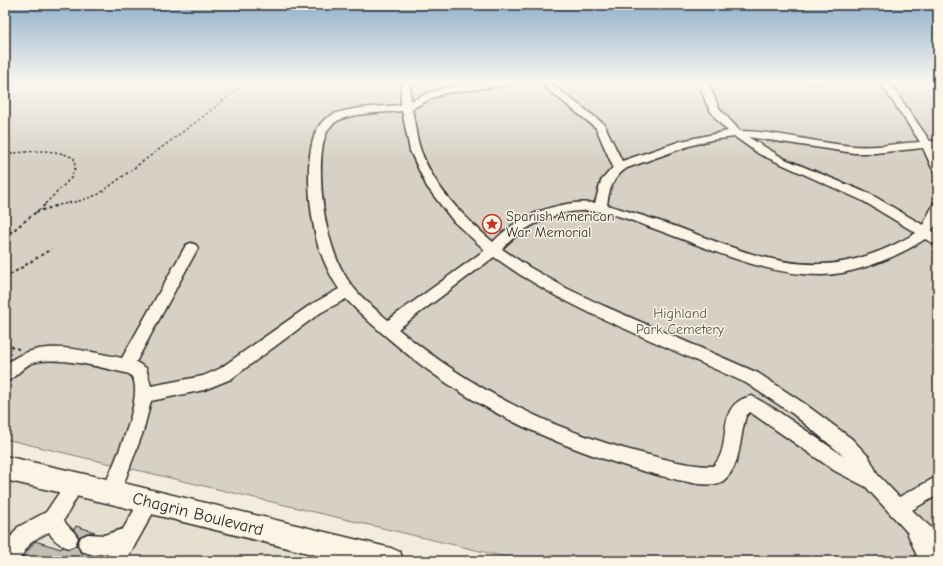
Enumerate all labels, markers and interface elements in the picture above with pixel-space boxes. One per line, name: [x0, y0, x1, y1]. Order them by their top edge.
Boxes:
place label: Spanish American War Memorial: [506, 208, 615, 241]
place icon: Spanish American War Memorial: [481, 213, 503, 235]
park label: Highland Park Cemetery: [636, 305, 725, 338]
street label: Chagrin Boulevard: [131, 489, 265, 539]

